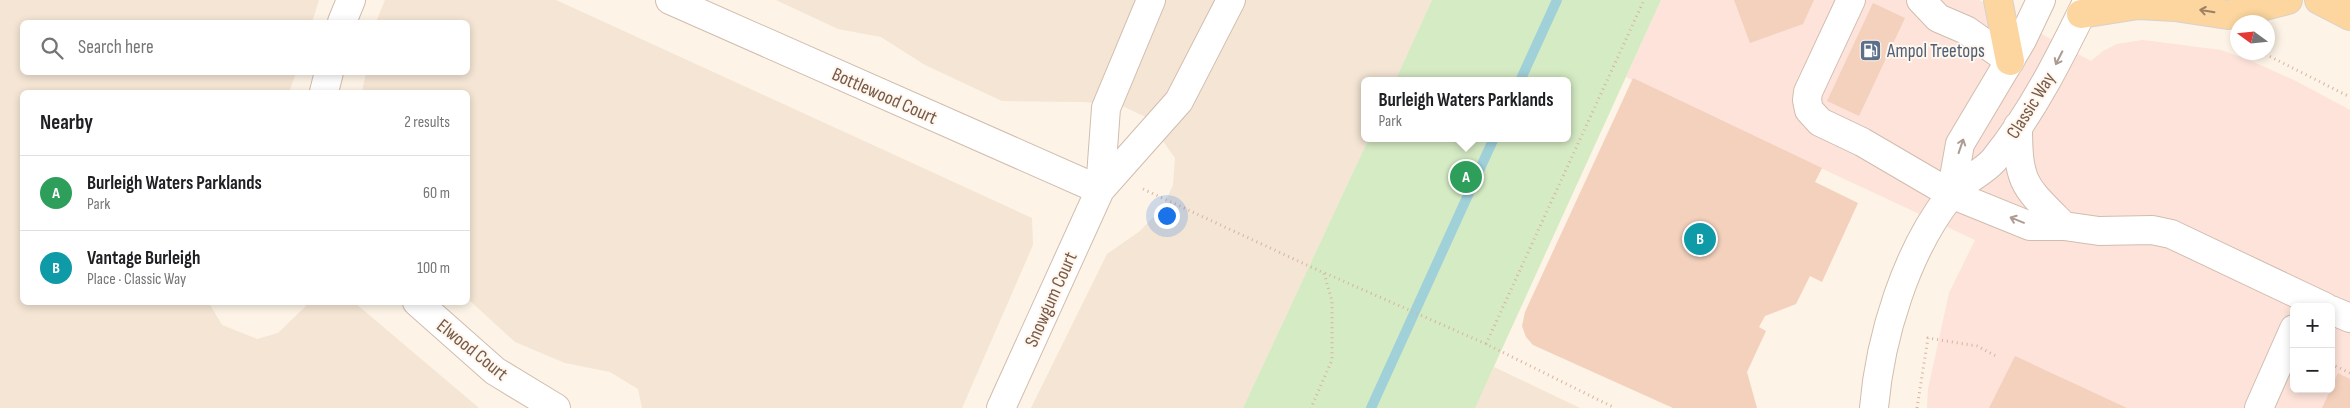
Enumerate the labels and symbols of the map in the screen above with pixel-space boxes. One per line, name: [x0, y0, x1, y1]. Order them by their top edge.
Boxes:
one-way arrow: [2199, 6, 2215, 16]
north arrow: [2230, 15, 2275, 60]
fuel station icon: Ampol Treetops: [1859, 38, 1883, 62]
place label: Ampol Treetops: [1886, 40, 1985, 63]
one-way arrow: [2054, 50, 2064, 65]
street label: Bottlewood Court: [828, 63, 941, 130]
street label: Classic Way: [2002, 68, 2061, 143]
one-way arrow: [1957, 139, 1966, 154]
pin: A: [1450, 158, 1482, 196]
your location: [1154, 203, 1180, 229]
one-way arrow: [2010, 215, 2025, 224]
pin: B: [1684, 220, 1716, 258]
street label: Snowgum Court: [1020, 248, 1083, 351]
street label: Elwood Court: [432, 314, 512, 386]

